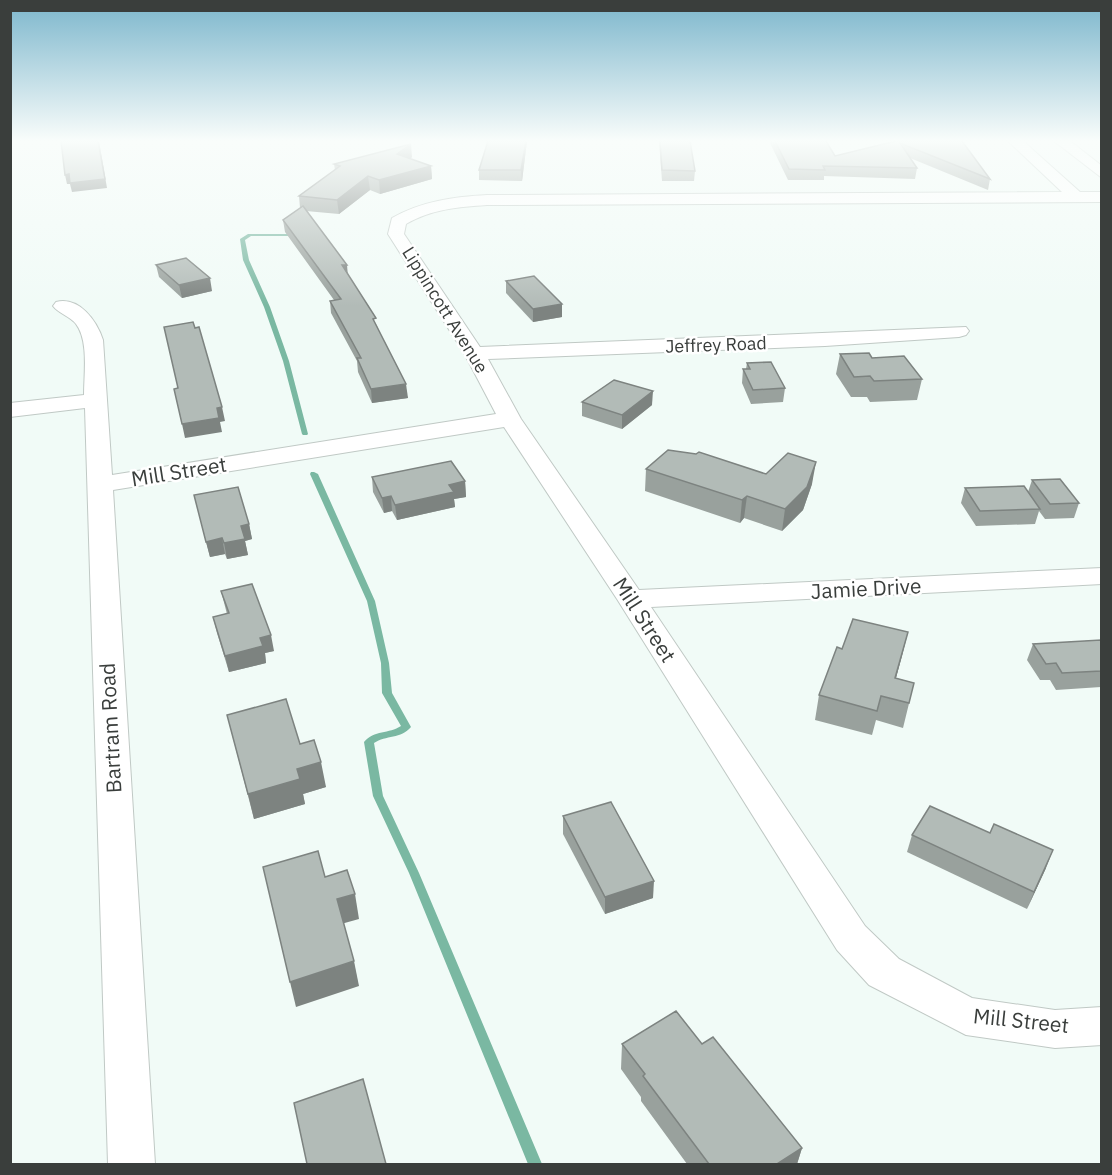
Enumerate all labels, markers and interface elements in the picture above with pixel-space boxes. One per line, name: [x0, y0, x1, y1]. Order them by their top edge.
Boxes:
street label: Lippincott Avenue: [397, 242, 494, 377]
street label: Jeffrey Road: [665, 331, 767, 358]
street label: Mill Street: [129, 450, 229, 492]
street label: Mill Street: [607, 571, 683, 667]
street label: Jamie Drive: [810, 571, 922, 605]
street label: Bartram Road: [93, 662, 127, 794]
street label: Mill Street: [972, 1001, 1070, 1039]

